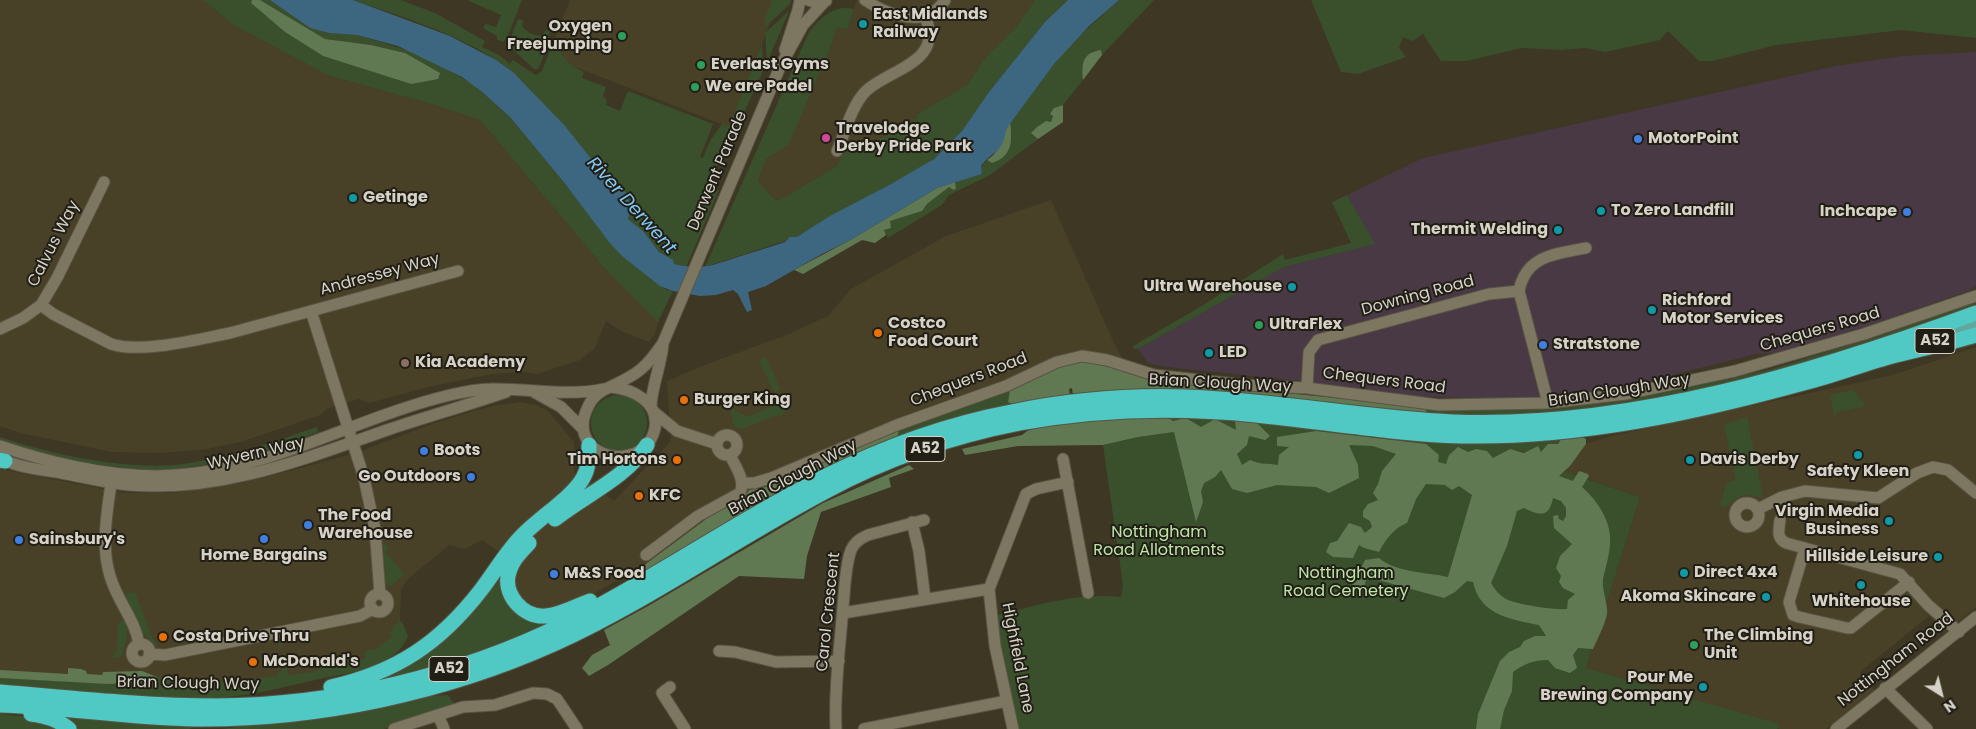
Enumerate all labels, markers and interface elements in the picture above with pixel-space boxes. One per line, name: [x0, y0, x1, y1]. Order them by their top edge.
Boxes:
place label: East Midlands Railway: [873, 5, 988, 43]
place label: Oxygen Freejumping: [507, 17, 612, 55]
marker: East Midlands Railway: [857, 18, 869, 30]
marker: Oxygen Freejumping: [616, 30, 628, 42]
place label: Everlast Gyms: [711, 55, 829, 75]
marker: Everlast Gyms: [695, 59, 707, 71]
place label: We are Padel: [705, 77, 812, 97]
marker: We are Padel: [689, 81, 701, 93]
street label: Derwent Parade: [684, 108, 752, 234]
place label: Travelodge Derby Pride Park: [836, 119, 972, 157]
place label: MotorPoint: [1648, 129, 1739, 149]
marker: Travelodge Derby Pride Park: [820, 132, 832, 144]
marker: MotorPoint: [1632, 133, 1644, 145]
water label: River Derwent: [582, 153, 680, 259]
place label: Getinge: [363, 188, 428, 208]
marker: Getinge: [347, 192, 359, 204]
street label: Calvus Way: [24, 198, 84, 290]
place label: To Zero Landfill: [1611, 201, 1734, 221]
place label: Inchcape: [1820, 202, 1897, 222]
marker: To Zero Landfill: [1595, 205, 1607, 217]
marker: Inchcape: [1901, 206, 1913, 218]
place label: Thermit Welding: [1411, 220, 1548, 240]
marker: Thermit Welding: [1552, 224, 1564, 236]
street label: Andressey Way: [318, 250, 442, 300]
street label: Downing Road: [1360, 272, 1476, 320]
place label: Ultra Warehouse: [1143, 277, 1282, 297]
marker: Ultra Warehouse: [1286, 281, 1298, 293]
place label: Richford Motor Services: [1662, 291, 1784, 329]
marker: Richford Motor Services: [1646, 304, 1658, 316]
street label: Chequers Road: [1758, 304, 1882, 356]
place label: Costco Food Court: [888, 314, 978, 352]
place label: UltraFlex: [1269, 315, 1342, 335]
marker: UltraFlex: [1253, 319, 1265, 331]
marker: Costco Food Court: [872, 327, 884, 339]
road number: A52: [1915, 328, 1955, 354]
place label: Stratstone: [1553, 335, 1640, 355]
marker: Stratstone: [1537, 339, 1549, 351]
place label: LED: [1219, 343, 1247, 363]
marker: LED: [1203, 347, 1215, 359]
street label: Chequers Road: [908, 349, 1030, 411]
place label: Kia Academy: [415, 353, 525, 373]
marker: Kia Academy: [399, 357, 411, 369]
street label: Chequers Road: [1321, 364, 1447, 398]
street label: Brian Clough Way: [1547, 370, 1691, 412]
street label: Brian Clough Way: [1148, 371, 1292, 397]
place label: Burger King: [694, 390, 791, 410]
marker: Burger King: [678, 394, 690, 406]
street label: Wyvern Way: [205, 433, 307, 475]
street label: Brian Clough Way: [726, 436, 860, 520]
road number: A52: [905, 436, 945, 462]
place label: Boots: [434, 441, 480, 461]
marker: Boots: [418, 445, 430, 457]
marker: Safety Kleen: [1852, 449, 1864, 461]
place label: Tim Hortons: [567, 450, 667, 470]
place label: Davis Derby: [1700, 450, 1799, 470]
marker: Tim Hortons: [671, 454, 683, 466]
marker: Davis Derby: [1684, 454, 1696, 466]
place label: Safety Kleen: [1807, 462, 1909, 482]
place label: Go Outdoors: [358, 467, 461, 487]
marker: Go Outdoors: [465, 471, 477, 483]
place label: KFC: [649, 486, 681, 506]
marker: KFC: [633, 490, 645, 502]
place label: Virgin Media Business: [1775, 502, 1879, 540]
place label: The Food Warehouse: [318, 506, 413, 544]
marker: Virgin Media Business: [1883, 515, 1895, 527]
marker: The Food Warehouse: [302, 519, 314, 531]
park label: Nottingham Road Allotments: [1093, 523, 1225, 561]
place label: Sainsbury's: [29, 530, 125, 550]
marker: Home Bargains: [258, 533, 270, 545]
marker: Sainsbury's: [13, 534, 25, 546]
place label: Home Bargains: [201, 546, 327, 566]
place label: Hillside Leisure: [1806, 547, 1928, 567]
street label: Carol Crescent: [813, 551, 845, 673]
marker: Hillside Leisure: [1932, 551, 1944, 563]
place label: Direct 4x4: [1694, 563, 1778, 583]
place label: M&S Food: [564, 564, 645, 584]
park label: Nottingham Road Cemetery: [1283, 564, 1409, 602]
marker: Direct 4x4: [1678, 567, 1690, 579]
marker: M&S Food: [548, 568, 560, 580]
marker: Whitehouse: [1855, 579, 1867, 591]
place label: Akoma Skincare: [1620, 587, 1756, 607]
marker: Akoma Skincare: [1760, 591, 1772, 603]
place label: Whitehouse: [1811, 592, 1911, 612]
street label: Highfield Lane: [997, 601, 1037, 715]
street label: Nottingham Road: [1834, 609, 1958, 711]
place label: The Climbing Unit: [1704, 626, 1813, 664]
place label: Costa Drive Thru: [173, 627, 309, 647]
marker: Costa Drive Thru: [157, 631, 169, 643]
marker: The Climbing Unit: [1688, 639, 1700, 651]
place label: McDonald's: [263, 652, 359, 672]
marker: McDonald's: [247, 656, 259, 668]
road number: A52: [429, 656, 469, 682]
place label: Pour Me Brewing Company: [1540, 668, 1693, 706]
north arrow: [1916, 669, 1966, 719]
street label: Brian Clough Way: [117, 673, 259, 695]
marker: Pour Me Brewing Company: [1697, 681, 1709, 693]

